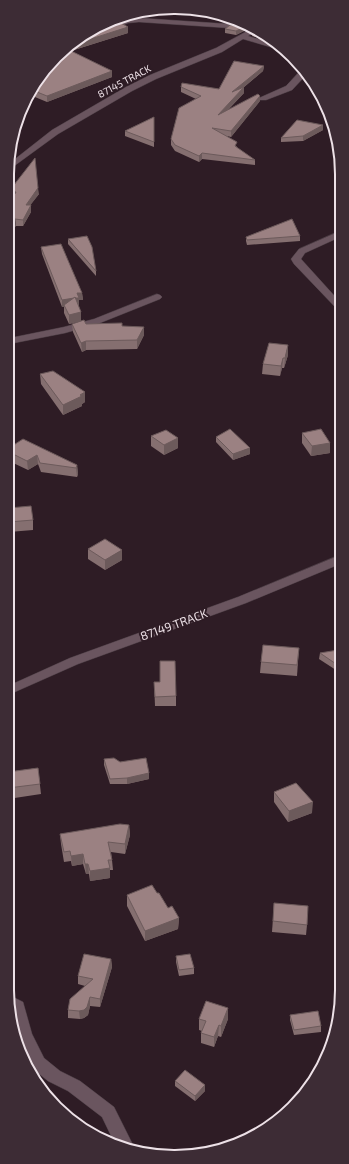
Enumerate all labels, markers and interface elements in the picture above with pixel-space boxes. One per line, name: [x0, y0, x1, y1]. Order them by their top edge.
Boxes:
street label: 87145 TRACK: [95, 62, 153, 100]
street label: 87149 TRACK: [138, 605, 209, 643]

